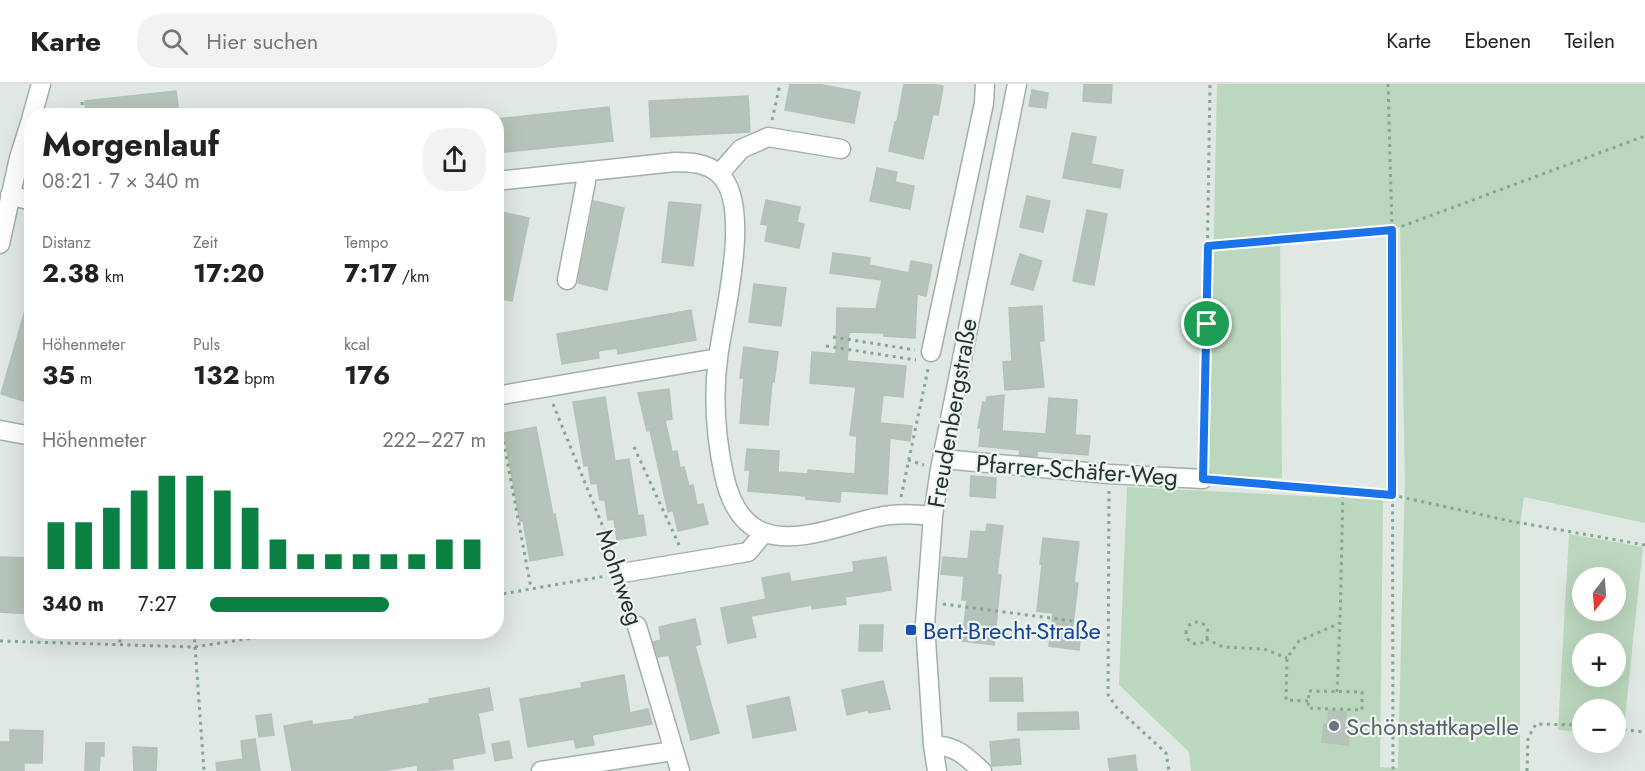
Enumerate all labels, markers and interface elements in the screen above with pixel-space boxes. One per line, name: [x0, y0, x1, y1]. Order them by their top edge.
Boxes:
search box: [137, 14, 557, 68]
text: Karte: [30, 21, 101, 62]
icon: search: [158, 25, 191, 58]
text: Hier suchen: [206, 25, 318, 57]
text: Karte: [1386, 26, 1431, 56]
text: Ebenen: [1464, 26, 1531, 56]
text: Teilen: [1564, 26, 1615, 56]
text: Morgenlauf: [42, 121, 219, 168]
button: share: [423, 128, 486, 191]
text: 08:21 · 7 × 340 m: [42, 167, 200, 196]
text: Distanz: [42, 231, 91, 254]
text: Zeit: [193, 231, 217, 254]
text: Tempo: [344, 231, 388, 254]
text: 2.38: [42, 254, 100, 292]
text: 17:20: [193, 254, 265, 292]
text: 7:17: [344, 254, 397, 292]
text: km: [100, 265, 124, 288]
text: /km: [397, 265, 430, 288]
pin: [1181, 298, 1232, 349]
icon: arrive: [1190, 307, 1223, 340]
street label: Freudenbergstraße: [918, 316, 986, 510]
text: Höhenmeter: [42, 333, 126, 356]
text: Puls: [193, 333, 220, 356]
text: kcal: [344, 333, 370, 356]
text: 35: [42, 356, 75, 394]
text: 132: [193, 356, 239, 394]
text: 176: [344, 356, 390, 394]
text: m: [75, 367, 92, 390]
text: bpm: [239, 367, 275, 390]
text: Höhenmeter: [42, 426, 146, 455]
text: 222–227 m: [382, 426, 486, 455]
street label: Pfarrer-Schäfer-Weg: [975, 445, 1179, 495]
street label: Mohnweg: [587, 524, 653, 630]
north arrow: [1572, 567, 1626, 621]
map controls: [1572, 567, 1626, 753]
text: 340 m: [42, 590, 104, 619]
text: 7:27: [138, 590, 176, 619]
place label: Bert-Brecht-Straße: [923, 613, 1101, 648]
marker: Bert-Brecht-Straße: [904, 623, 918, 637]
button: +: [1572, 633, 1626, 687]
button: −: [1572, 699, 1626, 753]
place label: Schönstattkapelle: [1346, 709, 1519, 744]
marker: Schönstattkapelle: [1327, 719, 1341, 733]

